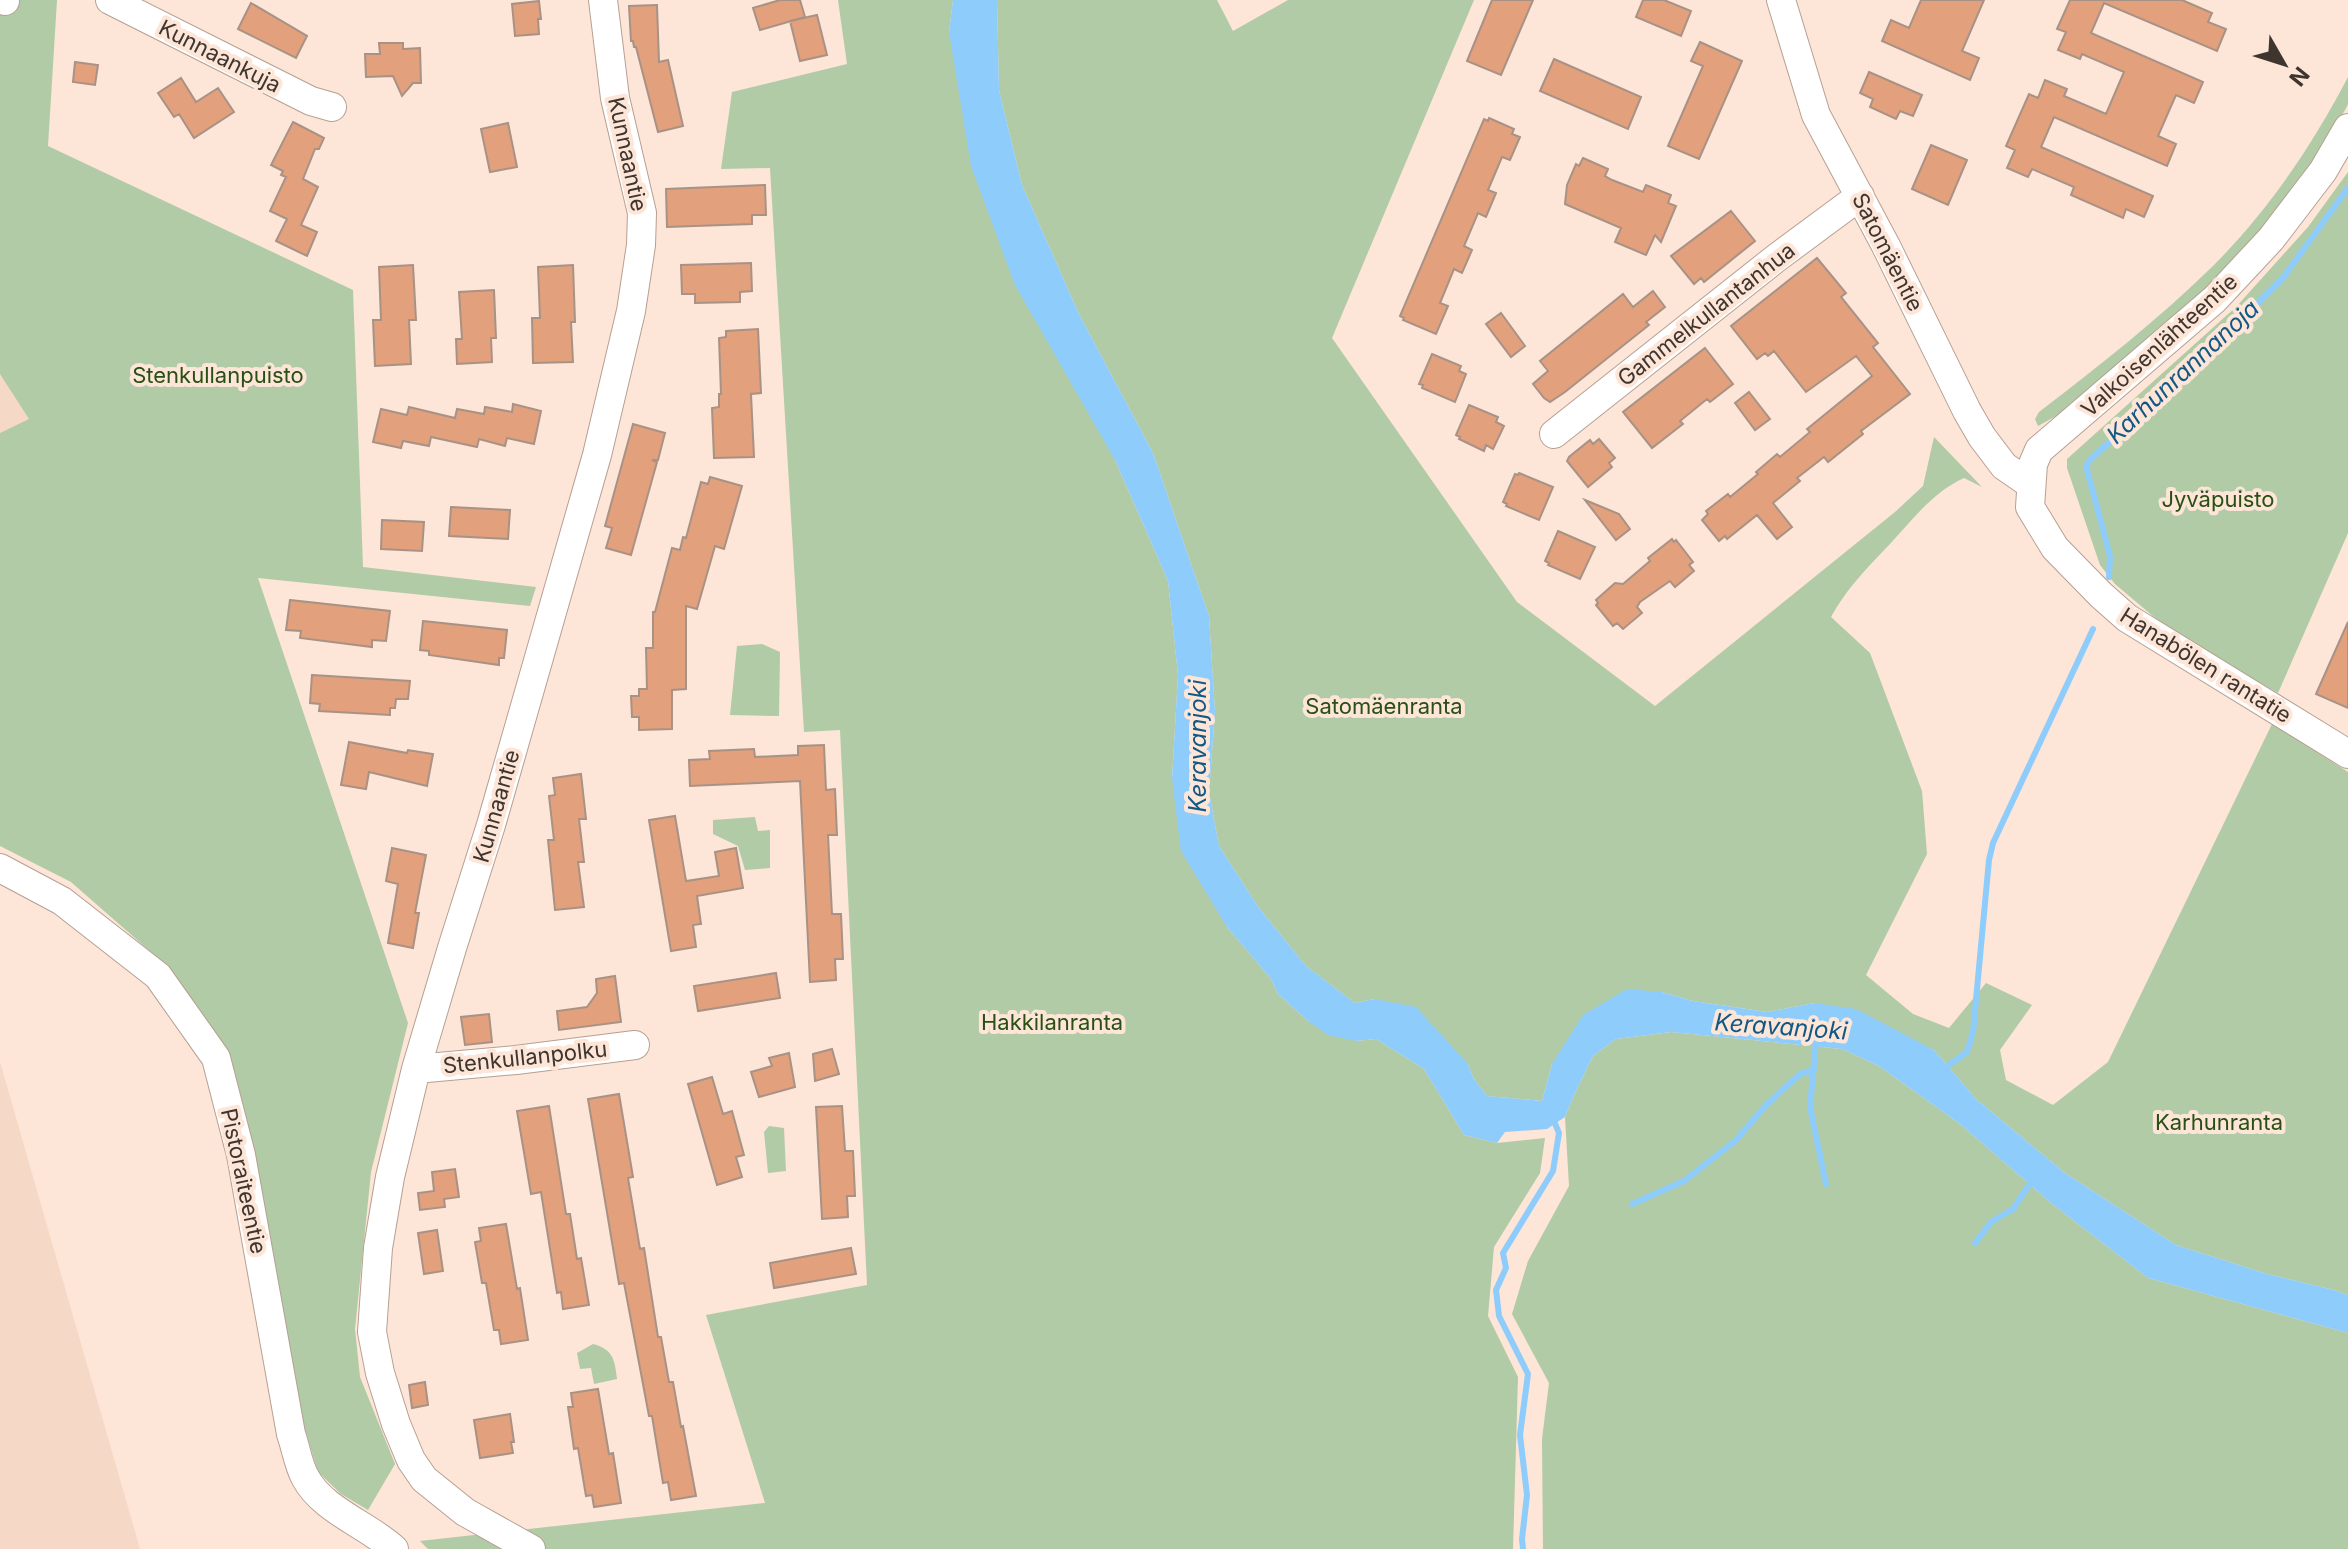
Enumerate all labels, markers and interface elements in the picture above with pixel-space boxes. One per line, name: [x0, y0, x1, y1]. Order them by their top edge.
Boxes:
street label: Kunnaankuja: [155, 14, 285, 98]
north arrow: [2244, 24, 2324, 104]
text: N: [2284, 62, 2315, 91]
street label: Kunnaantie: [603, 95, 653, 213]
street label: Satomäentie: [1847, 188, 1929, 316]
street label: Gammelkullantanhua: [1612, 237, 1800, 391]
street label: Valkoisenlähteentie: [2076, 268, 2242, 422]
water label: Karhunrannanoja: [2101, 294, 2265, 450]
park label: Stenkullanpuisto: [132, 362, 304, 388]
park label: Jyväpuisto: [2161, 486, 2275, 512]
street label: Hanabölen rantatie: [2116, 602, 2296, 728]
water label: Keravanjoki: [1183, 678, 1212, 813]
park label: Satomäenranta: [1305, 693, 1463, 719]
street label: Kunnaantie: [468, 747, 524, 865]
water label: Keravanjoki: [1714, 1007, 1850, 1046]
park label: Hakkilanranta: [981, 1009, 1123, 1035]
street label: Stenkullanpolku: [442, 1035, 608, 1079]
street label: Pistoraiteentie: [216, 1106, 272, 1256]
park label: Karhunranta: [2155, 1109, 2283, 1135]

